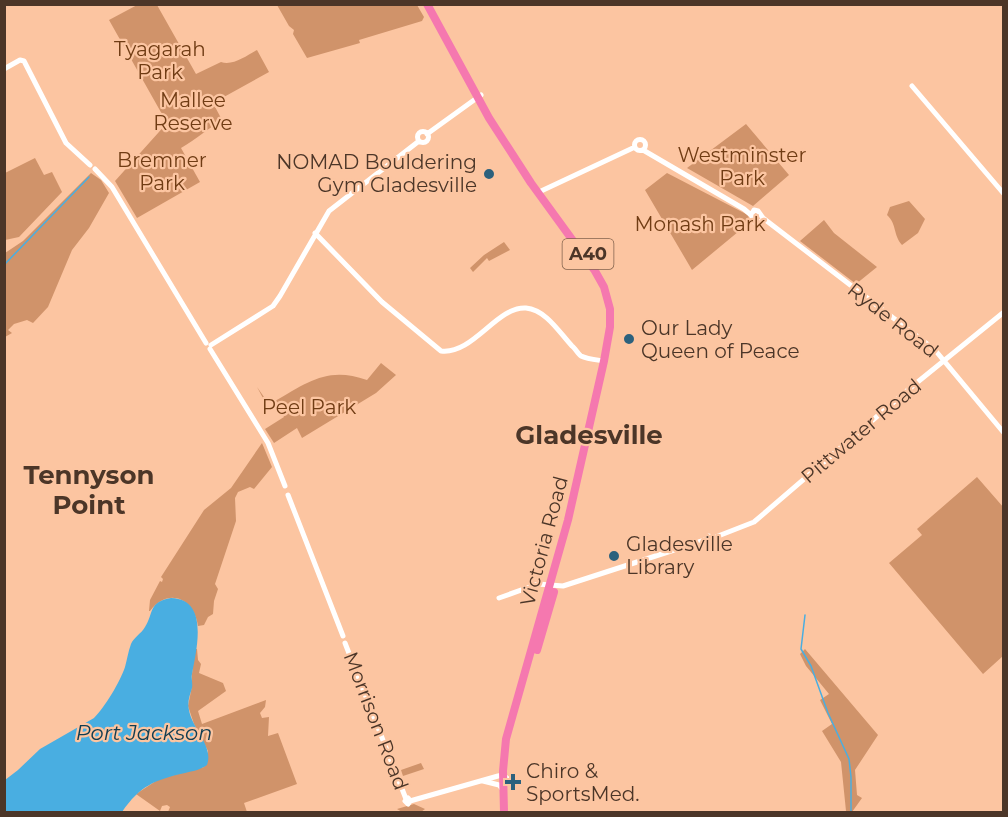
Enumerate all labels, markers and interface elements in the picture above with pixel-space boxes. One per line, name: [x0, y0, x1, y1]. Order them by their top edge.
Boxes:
park label: Tyagarah Park: [114, 37, 206, 84]
park label: Mallee Reserve: [153, 88, 233, 135]
park label: Westminster Park: [678, 143, 806, 190]
park label: Bremner Park: [117, 148, 207, 195]
place label: NOMAD Bouldering Gym Gladesville: [276, 150, 477, 197]
marker: NOMAD Bouldering Gym Gladesville: [482, 167, 496, 181]
park label: Monash Park: [634, 212, 766, 236]
road number: A40: [562, 239, 614, 269]
street label: Ryde Road: [843, 277, 943, 363]
place label: Our Lady Queen of Peace: [641, 316, 800, 363]
marker: Our Lady Queen of Peace: [622, 332, 636, 346]
street label: Pittwater Road: [796, 374, 926, 488]
park label: Peel Park: [262, 395, 356, 419]
district label: Gladesville: [515, 419, 663, 451]
district label: Tennyson Point: [24, 459, 154, 521]
street label: Victoria Road: [515, 474, 573, 608]
place label: Gladesville Library: [626, 532, 733, 579]
marker: Gladesville Library: [607, 549, 621, 563]
street label: Morrison Road: [339, 648, 413, 794]
water label: Port Jackson: [76, 720, 212, 745]
place label: Chiro & SportsMed.: [526, 759, 640, 806]
marker: Chiro & SportsMed.: [504, 773, 522, 791]

